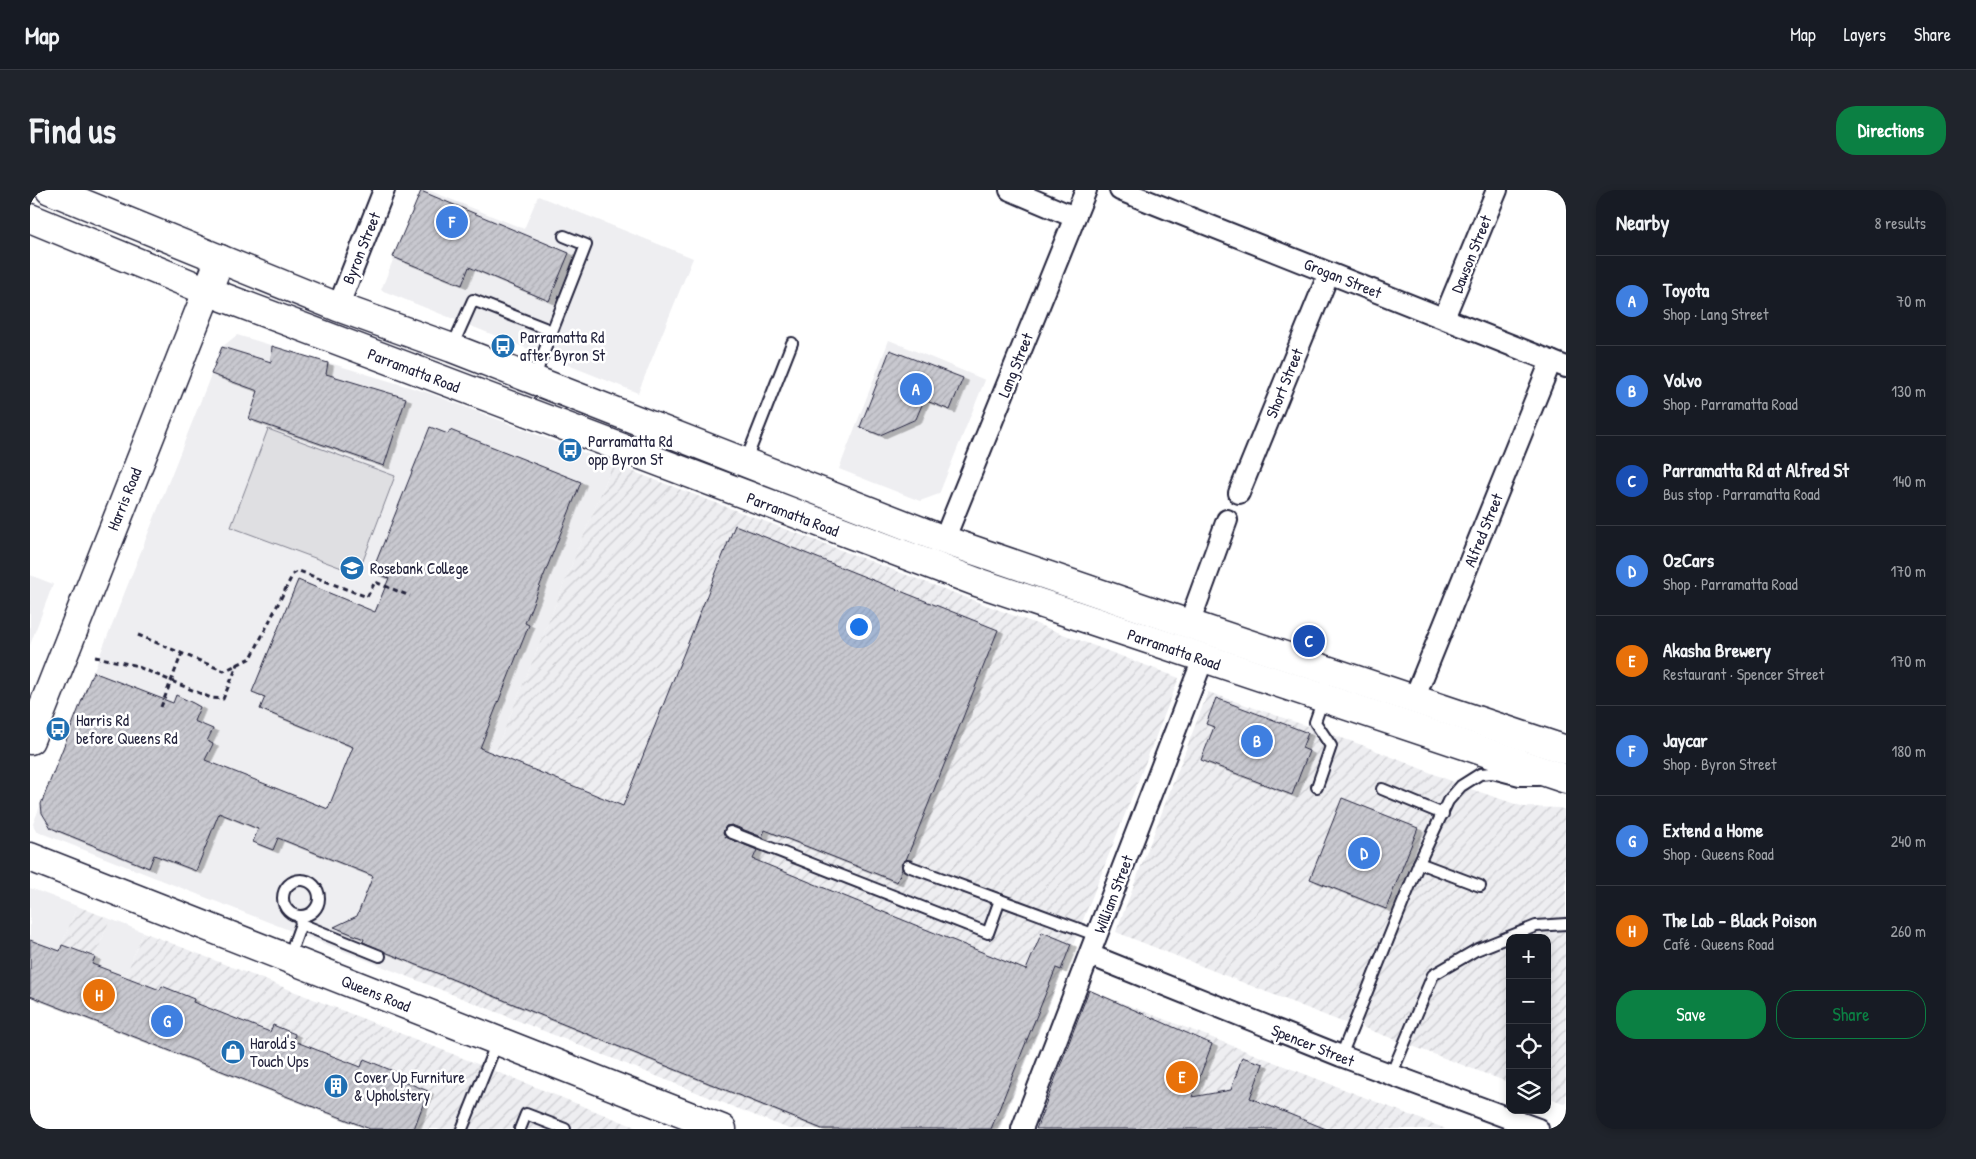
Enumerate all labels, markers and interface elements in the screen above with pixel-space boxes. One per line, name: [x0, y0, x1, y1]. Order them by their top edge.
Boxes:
text: Map: [25, 19, 59, 51]
text: Map: [1790, 22, 1816, 47]
text: Layers: [1844, 22, 1886, 47]
text: Share: [1914, 22, 1951, 47]
button: Directions: [1836, 106, 1946, 155]
text: Find us: [30, 107, 116, 154]
pin: F: [436, 203, 468, 241]
street label: Byron Street: [337, 208, 386, 287]
text: Nearby: [1616, 208, 1669, 237]
street label: Dawson Street: [1445, 211, 1497, 296]
text: 8 results: [1874, 212, 1926, 234]
street label: Grogan Street: [1301, 252, 1386, 304]
text: Toyota: [1663, 277, 1709, 303]
text: A: [1628, 290, 1636, 312]
text: 70 m: [1896, 290, 1926, 312]
text: Shop · Lang Street: [1663, 303, 1768, 325]
place label: Parramatta Rd after Byron St: [520, 326, 605, 366]
street label: Lang Street: [992, 329, 1038, 400]
bus stop icon: Parramatta Rd after Byron St: [490, 333, 516, 359]
street label: Parramatta Road: [365, 342, 463, 398]
street label: Short Street: [1260, 345, 1308, 421]
text: Volvo: [1663, 367, 1702, 393]
pin: A: [900, 370, 932, 408]
text: B: [1628, 380, 1636, 402]
text: 130 m: [1891, 380, 1926, 402]
text: Shop · Parramatta Road: [1663, 393, 1798, 415]
place label: Parramatta Rd opp Byron St: [588, 430, 672, 470]
bus stop icon: Parramatta Rd opp Byron St: [557, 437, 583, 463]
text: Parramatta Rd at Alfred St: [1663, 457, 1849, 483]
street label: Harris Road: [101, 464, 147, 534]
text: C: [1628, 470, 1636, 492]
text: 140 m: [1892, 470, 1926, 492]
text: Bus stop · Parramatta Road: [1663, 483, 1820, 505]
street label: Parramatta Road: [744, 486, 842, 542]
street label: Alfred Street: [1458, 489, 1508, 570]
text: OzCars: [1663, 547, 1714, 573]
school or university icon: Rosebank College: [339, 555, 365, 581]
place label: Rosebank College: [370, 557, 469, 579]
text: D: [1628, 560, 1636, 582]
text: 170 m: [1891, 560, 1926, 582]
text: Shop · Parramatta Road: [1663, 573, 1798, 595]
your location: [846, 614, 872, 640]
pin: C: [1293, 622, 1325, 660]
street label: Parramatta Road: [1125, 623, 1223, 675]
text: Akasha Brewery: [1663, 637, 1771, 663]
text: E: [1628, 650, 1636, 672]
text: 170 m: [1891, 650, 1926, 672]
text: Restaurant · Spencer Street: [1663, 663, 1824, 685]
place label: Harris Rd before Queens Rd: [76, 709, 178, 749]
bus stop icon: Harris Rd before Queens Rd: [45, 716, 71, 742]
pin: B: [1241, 722, 1273, 760]
text: Jaycar: [1663, 727, 1708, 753]
text: F: [1629, 740, 1635, 762]
text: 180 m: [1892, 740, 1926, 762]
text: Shop · Byron Street: [1663, 753, 1777, 775]
text: Extend a Home: [1663, 817, 1763, 843]
text: G: [1628, 830, 1636, 852]
text: 240 m: [1891, 830, 1926, 852]
pin: D: [1348, 834, 1380, 872]
text: Shop · Queens Road: [1663, 843, 1774, 865]
street label: William Street: [1088, 851, 1138, 936]
text: The Lab - Black Poison: [1663, 907, 1817, 933]
text: H: [1628, 920, 1636, 942]
text: 260 m: [1890, 920, 1926, 942]
text: Café · Queens Road: [1663, 933, 1774, 955]
map controls: [1506, 934, 1551, 1114]
button: +: [1506, 934, 1551, 979]
street label: Queens Road: [338, 969, 414, 1017]
pin: H: [83, 976, 115, 1014]
button: −: [1506, 979, 1551, 1024]
button: Save: [1616, 990, 1766, 1039]
button: Share: [1776, 990, 1926, 1039]
pin: G: [151, 1002, 183, 1040]
street label: Spencer Street: [1268, 1018, 1358, 1072]
button: locate: [1506, 1024, 1551, 1069]
place label: Harold's Touch Ups: [250, 1032, 309, 1072]
shop icon: Harold's Touch Ups: [220, 1039, 246, 1065]
pin: E: [1166, 1058, 1198, 1096]
place label: Cover Up Furniture & Upholstery: [354, 1066, 466, 1106]
button: layers: [1506, 1069, 1551, 1114]
building icon: Cover Up Furniture & Upholstery: [323, 1073, 349, 1099]

